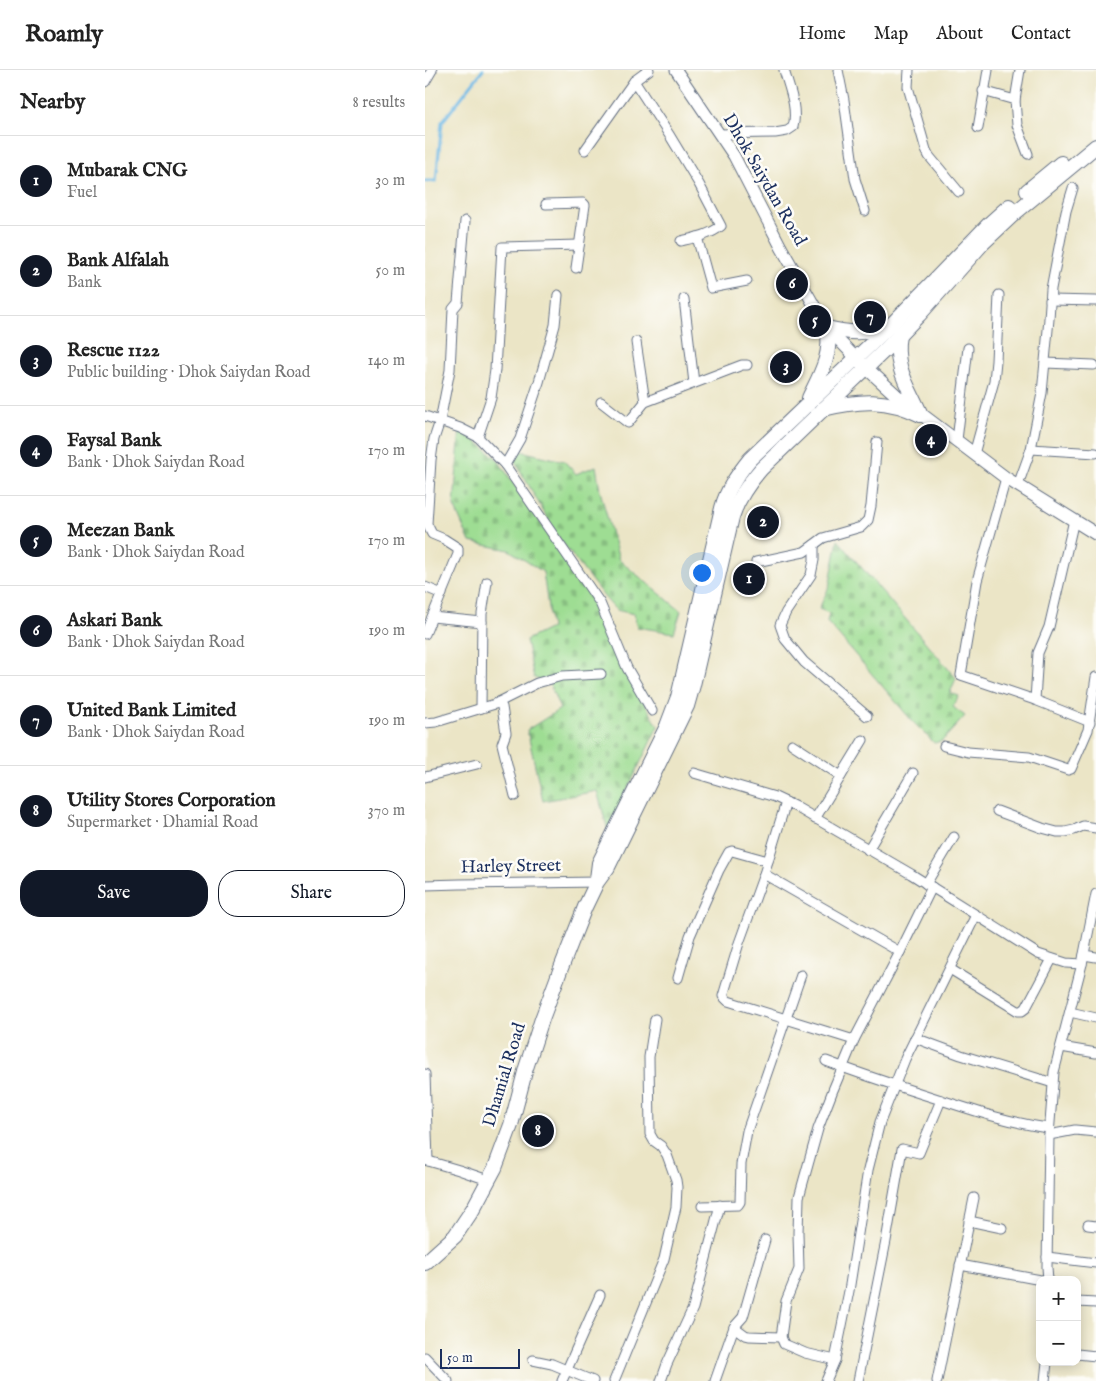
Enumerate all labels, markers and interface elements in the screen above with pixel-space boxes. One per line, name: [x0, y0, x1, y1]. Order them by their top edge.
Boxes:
text: Roamly: [25, 19, 103, 50]
text: Home: [799, 23, 846, 46]
text: Map: [874, 23, 908, 46]
text: About: [936, 23, 983, 46]
text: Contact: [1011, 23, 1071, 46]
text: Nearby: [20, 89, 85, 116]
text: 8 results: [353, 93, 405, 113]
street label: Dhok Saiydan Road: [717, 110, 811, 251]
text: Mubarak CNG: [67, 159, 187, 183]
text: 1: [33, 171, 39, 191]
text: 30 m: [375, 171, 405, 191]
text: Fuel: [67, 183, 97, 203]
text: Bank Alfalah: [67, 249, 169, 273]
text: 2: [32, 261, 40, 281]
text: 50 m: [376, 261, 405, 281]
pin: 6: [776, 265, 808, 303]
text: Bank: [67, 273, 102, 293]
pin: 7: [854, 298, 886, 336]
pin: 5: [799, 302, 831, 340]
text: Rescue 1122: [67, 339, 160, 363]
pin: 3: [770, 348, 802, 386]
text: 3: [33, 351, 39, 371]
text: 140 m: [367, 351, 405, 371]
text: Public building · Dhok Saiydan Road: [67, 363, 310, 383]
pin: 4: [915, 421, 947, 459]
text: Faysal Bank: [67, 429, 161, 453]
text: 4: [32, 441, 40, 461]
text: 170 m: [368, 441, 405, 461]
text: Bank · Dhok Saiydan Road: [67, 453, 245, 473]
pin: 2: [747, 503, 779, 541]
text: Meezan Bank: [67, 519, 175, 543]
text: 5: [33, 531, 39, 551]
text: 170 m: [368, 531, 405, 551]
text: Bank · Dhok Saiydan Road: [67, 543, 245, 563]
your location: [689, 560, 715, 586]
pin: 1: [733, 560, 765, 598]
text: Askari Bank: [67, 609, 162, 633]
text: 6: [33, 621, 39, 641]
text: 190 m: [368, 621, 405, 641]
text: Bank · Dhok Saiydan Road: [67, 633, 245, 653]
text: United Bank Limited: [67, 699, 236, 723]
text: 7: [32, 711, 40, 731]
text: 190 m: [368, 711, 405, 731]
text: Bank · Dhok Saiydan Road: [67, 723, 245, 743]
text: Utility Stores Corporation: [67, 789, 276, 813]
text: 8: [33, 801, 39, 821]
text: 370 m: [368, 801, 405, 821]
text: Supermarket · Dhamial Road: [67, 813, 258, 833]
street label: Harley Street: [461, 855, 561, 879]
button: Save: [20, 870, 208, 917]
button: Share: [218, 870, 405, 917]
street label: Dhamial Road: [478, 1020, 532, 1130]
pin: 8: [522, 1112, 554, 1150]
map controls: [1036, 1276, 1081, 1366]
button: +: [1036, 1276, 1081, 1321]
button: −: [1036, 1321, 1081, 1366]
scale bar: [440, 1346, 520, 1369]
text: 50 m: [447, 1349, 473, 1367]

